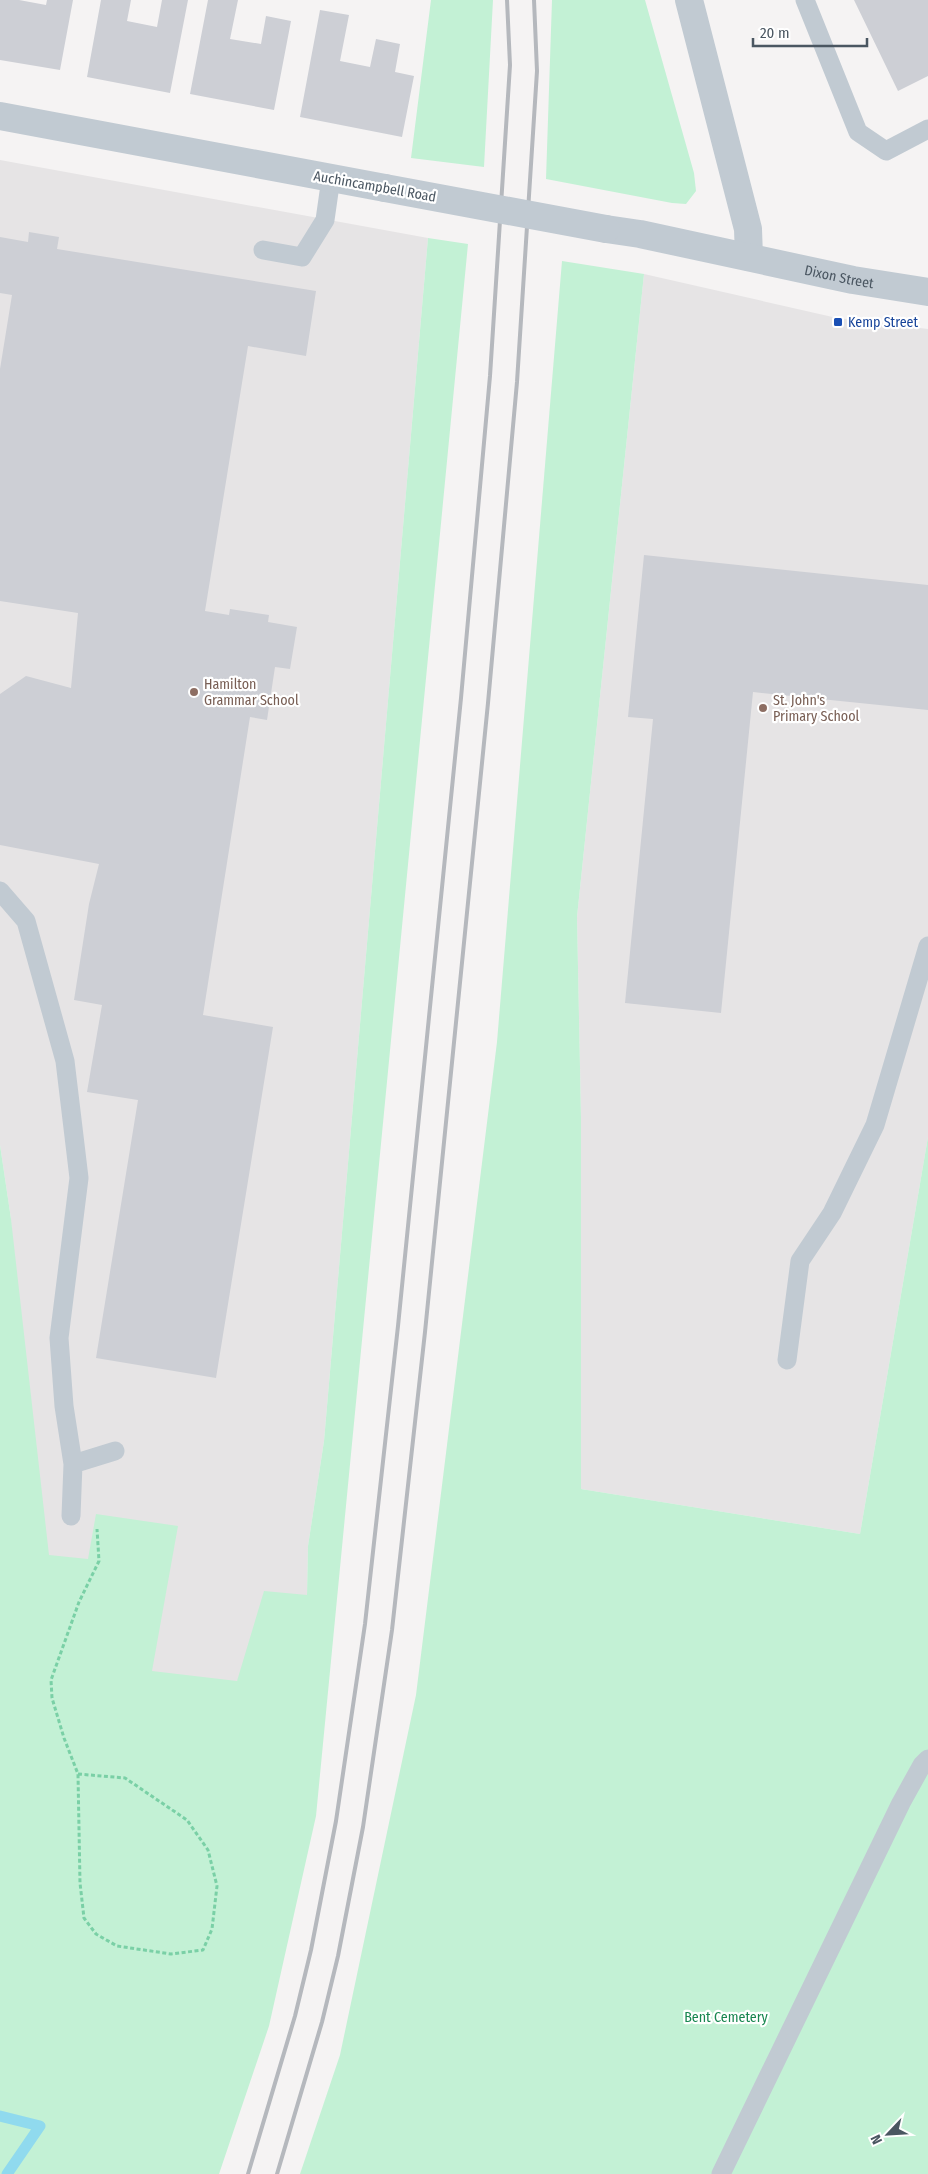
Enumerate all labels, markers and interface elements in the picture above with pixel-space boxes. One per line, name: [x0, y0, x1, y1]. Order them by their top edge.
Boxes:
scale bar: [753, 15, 867, 47]
text: 20 m: [760, 24, 790, 42]
street label: Auchincampbell Road: [312, 167, 437, 206]
street label: Dixon Street: [803, 262, 875, 292]
place label: Kemp Street: [848, 314, 918, 331]
marker: Kemp Street: [832, 316, 844, 328]
place label: Hamilton Grammar School: [204, 676, 299, 709]
marker: Hamilton Grammar School: [188, 686, 200, 698]
place label: St. John's Primary School: [773, 692, 860, 725]
marker: St. John's Primary School: [757, 702, 769, 714]
park label: Bent Cemetery: [684, 2009, 769, 2026]
north arrow: [863, 2109, 913, 2159]
text: N: [867, 2132, 886, 2147]

